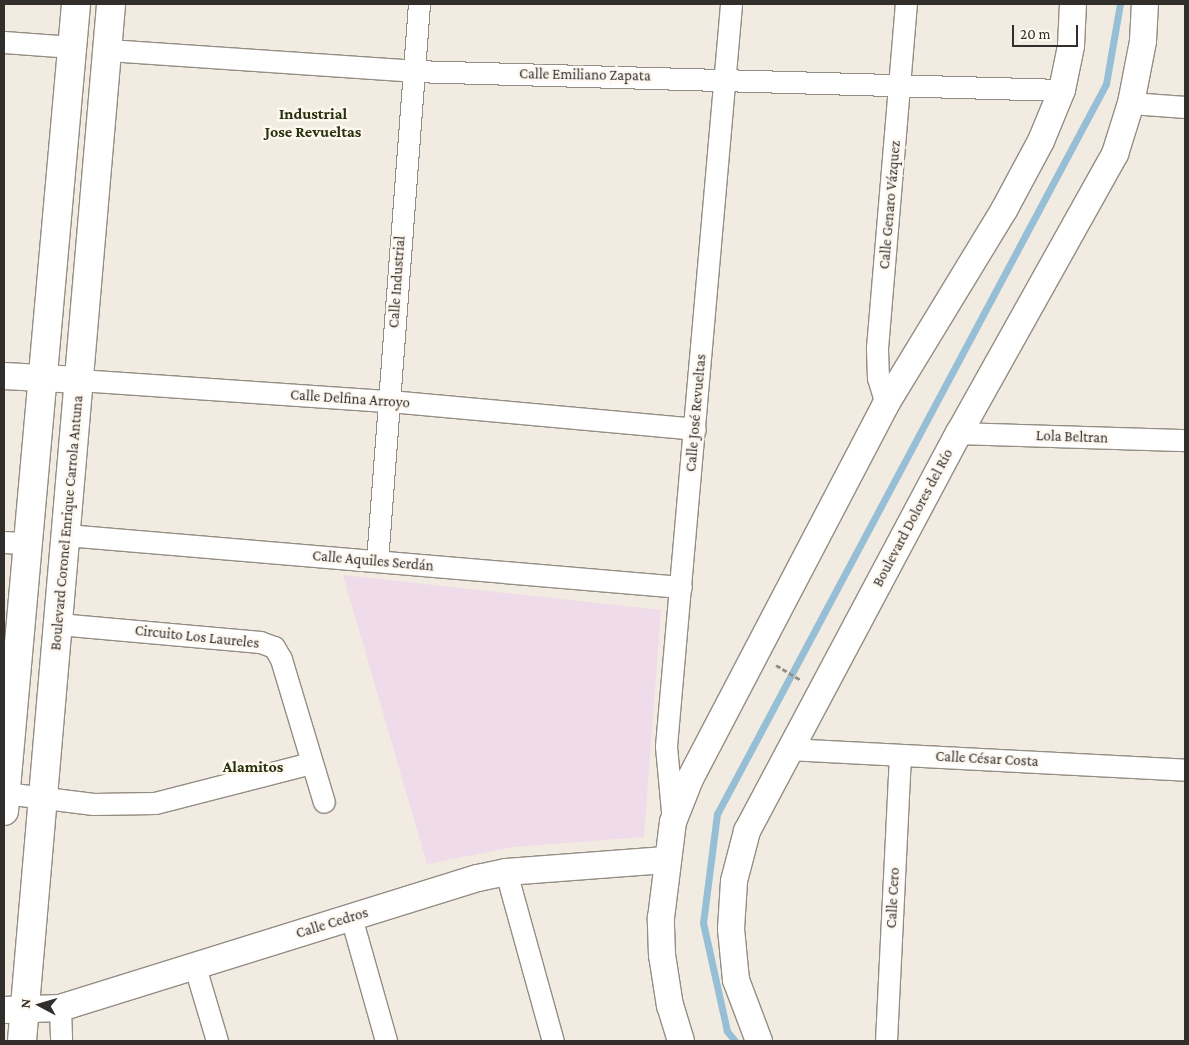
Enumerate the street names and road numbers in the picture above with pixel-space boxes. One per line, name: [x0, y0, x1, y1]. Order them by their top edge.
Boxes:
street label: Calle Emiliano Zapata: [519, 65, 651, 85]
street label: Calle Genaro Vázquez: [875, 140, 905, 270]
street label: Calle Industrial: [385, 235, 409, 329]
street label: Calle José Revueltas: [682, 353, 710, 473]
street label: Calle Delfina Arroyo: [290, 386, 410, 412]
street label: Boulevard Coronel Enrique Carrola Antuna: [47, 395, 87, 651]
street label: Lola Beltran: [1036, 427, 1108, 447]
street label: Boulevard Dolores del Río: [869, 446, 957, 590]
street label: Calle Aquiles Serdán: [312, 547, 434, 575]
street label: Circuito Los Laureles: [134, 622, 260, 652]
street label: Calle César Costa: [935, 747, 1039, 771]
street label: Calle Cero: [882, 867, 904, 929]
street label: Calle Cedros: [294, 903, 370, 943]

